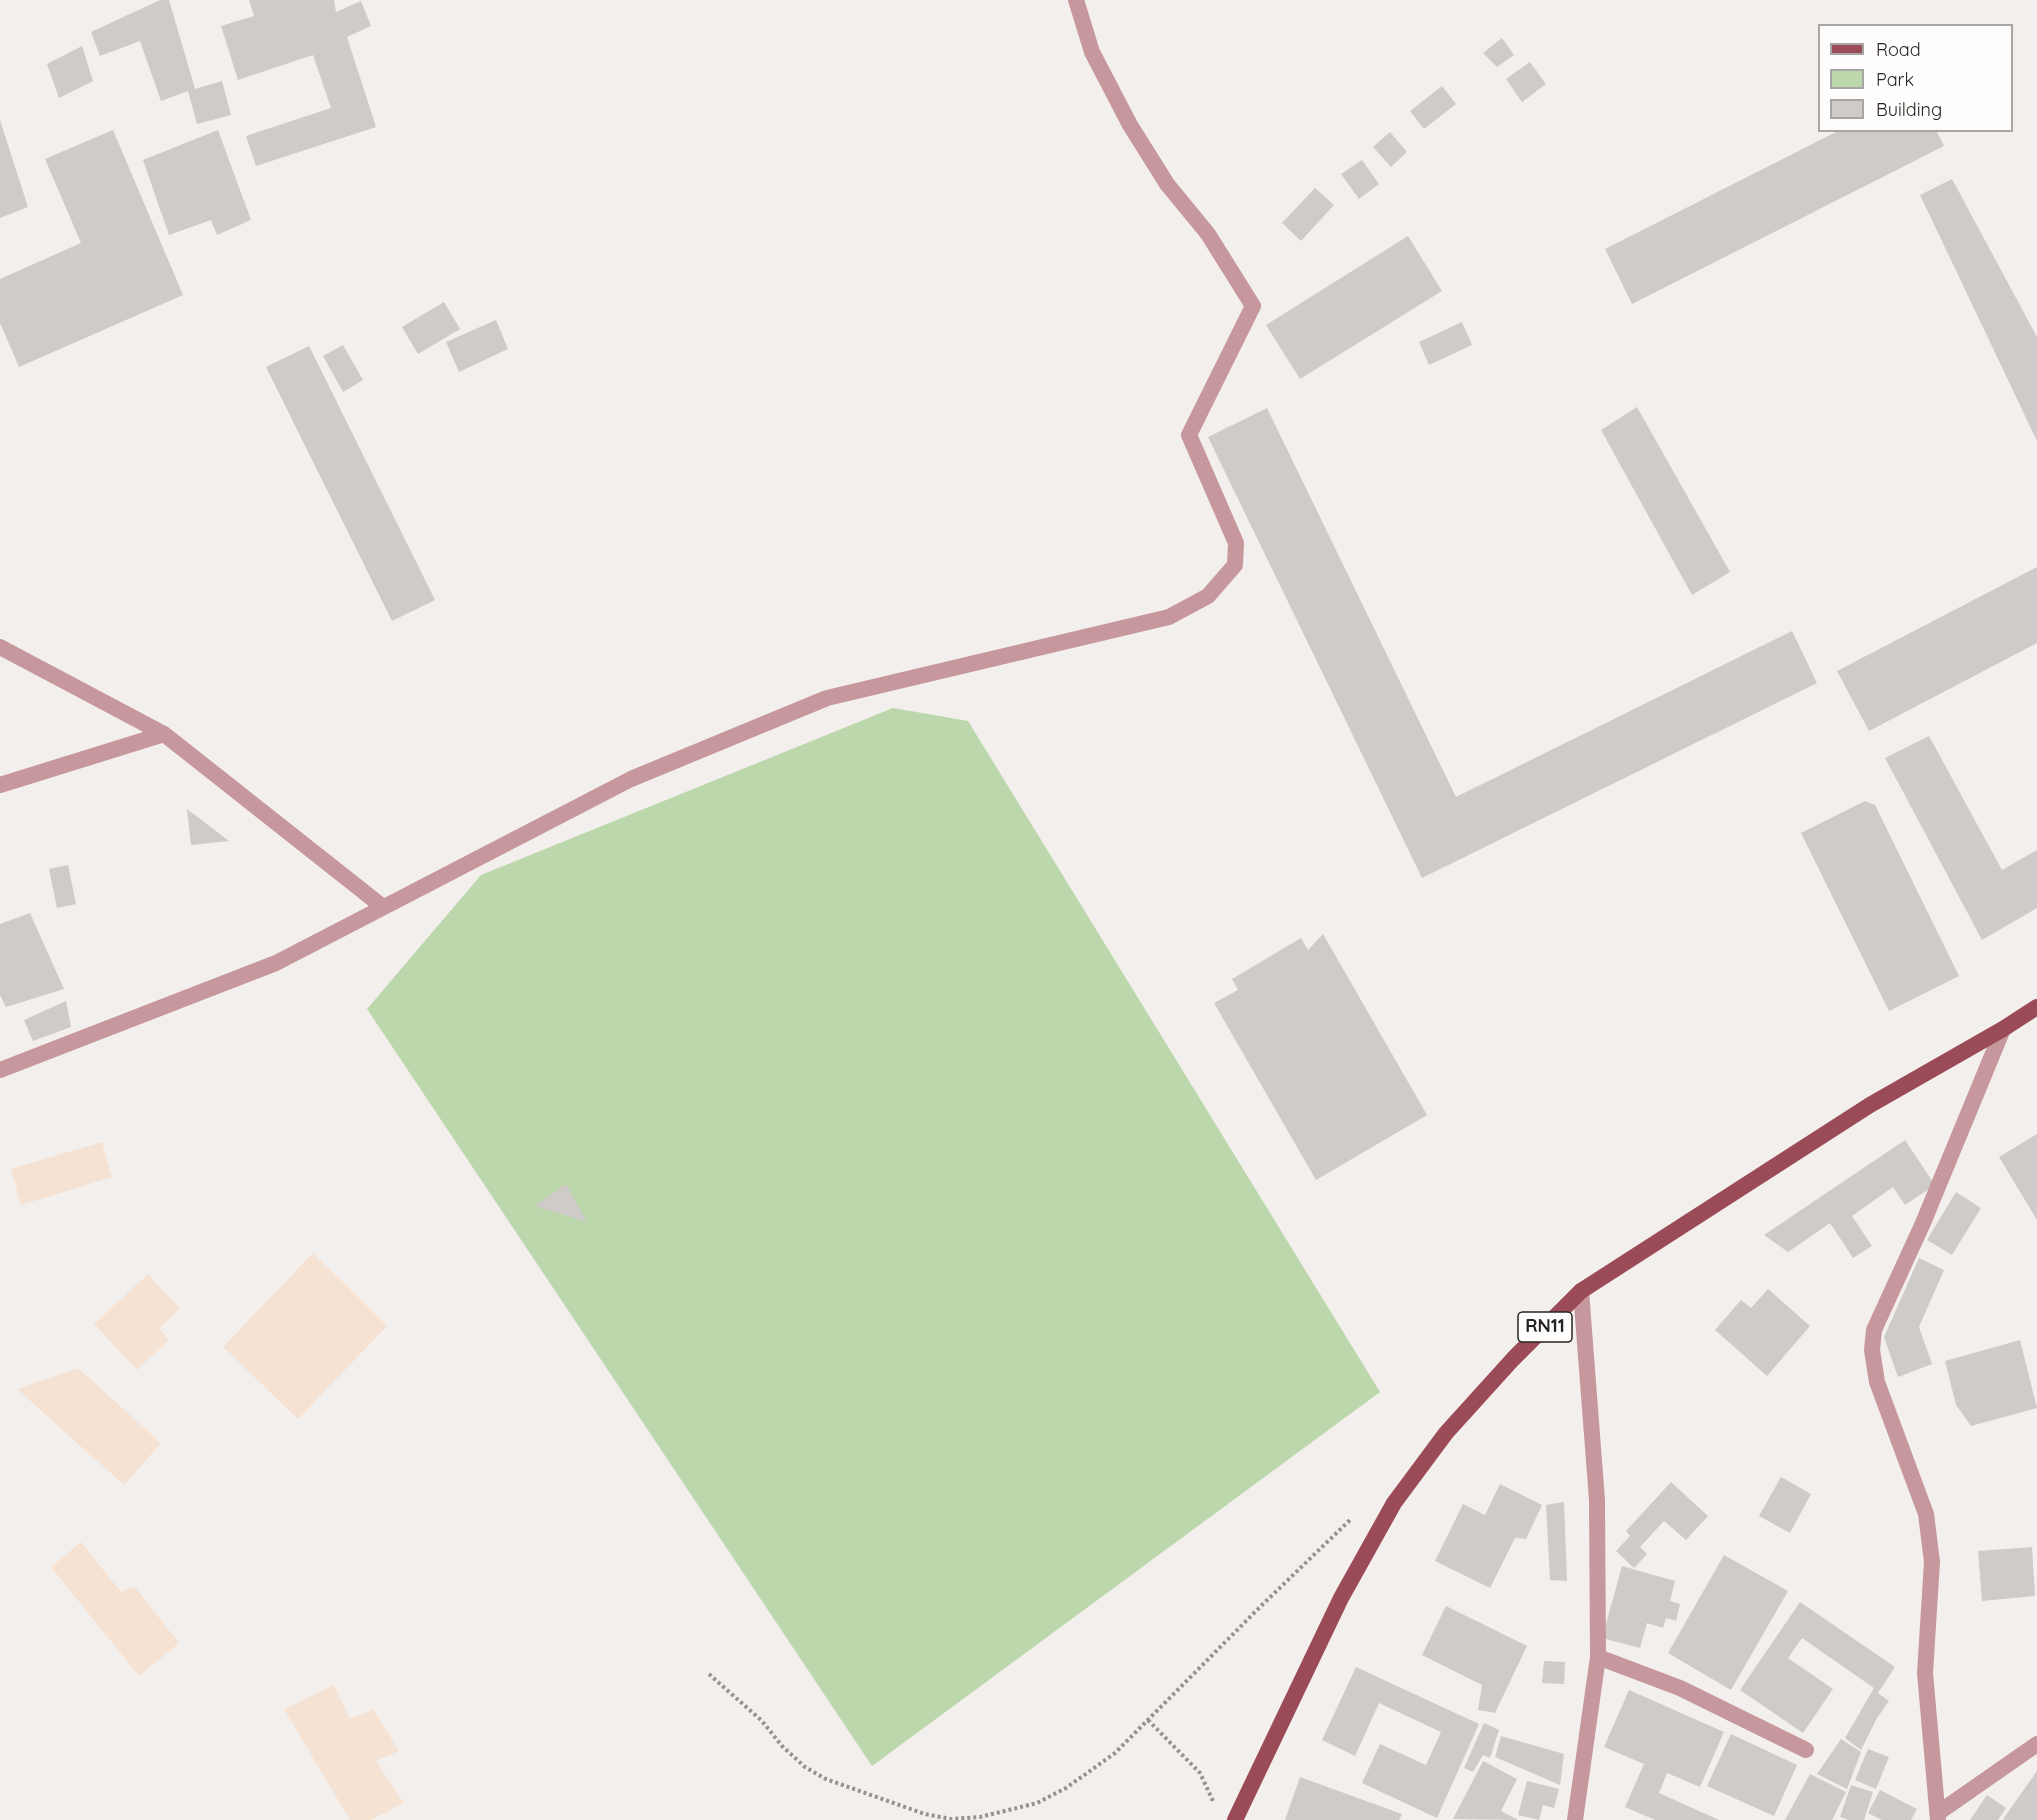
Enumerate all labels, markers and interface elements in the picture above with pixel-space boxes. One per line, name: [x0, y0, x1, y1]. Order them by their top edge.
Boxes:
legend: [1818, 24, 2013, 132]
text: Road: [1876, 38, 1921, 61]
text: Park: [1876, 68, 1914, 91]
text: Building: [1876, 98, 1942, 121]
road number: RN11: [1518, 1312, 1572, 1342]

